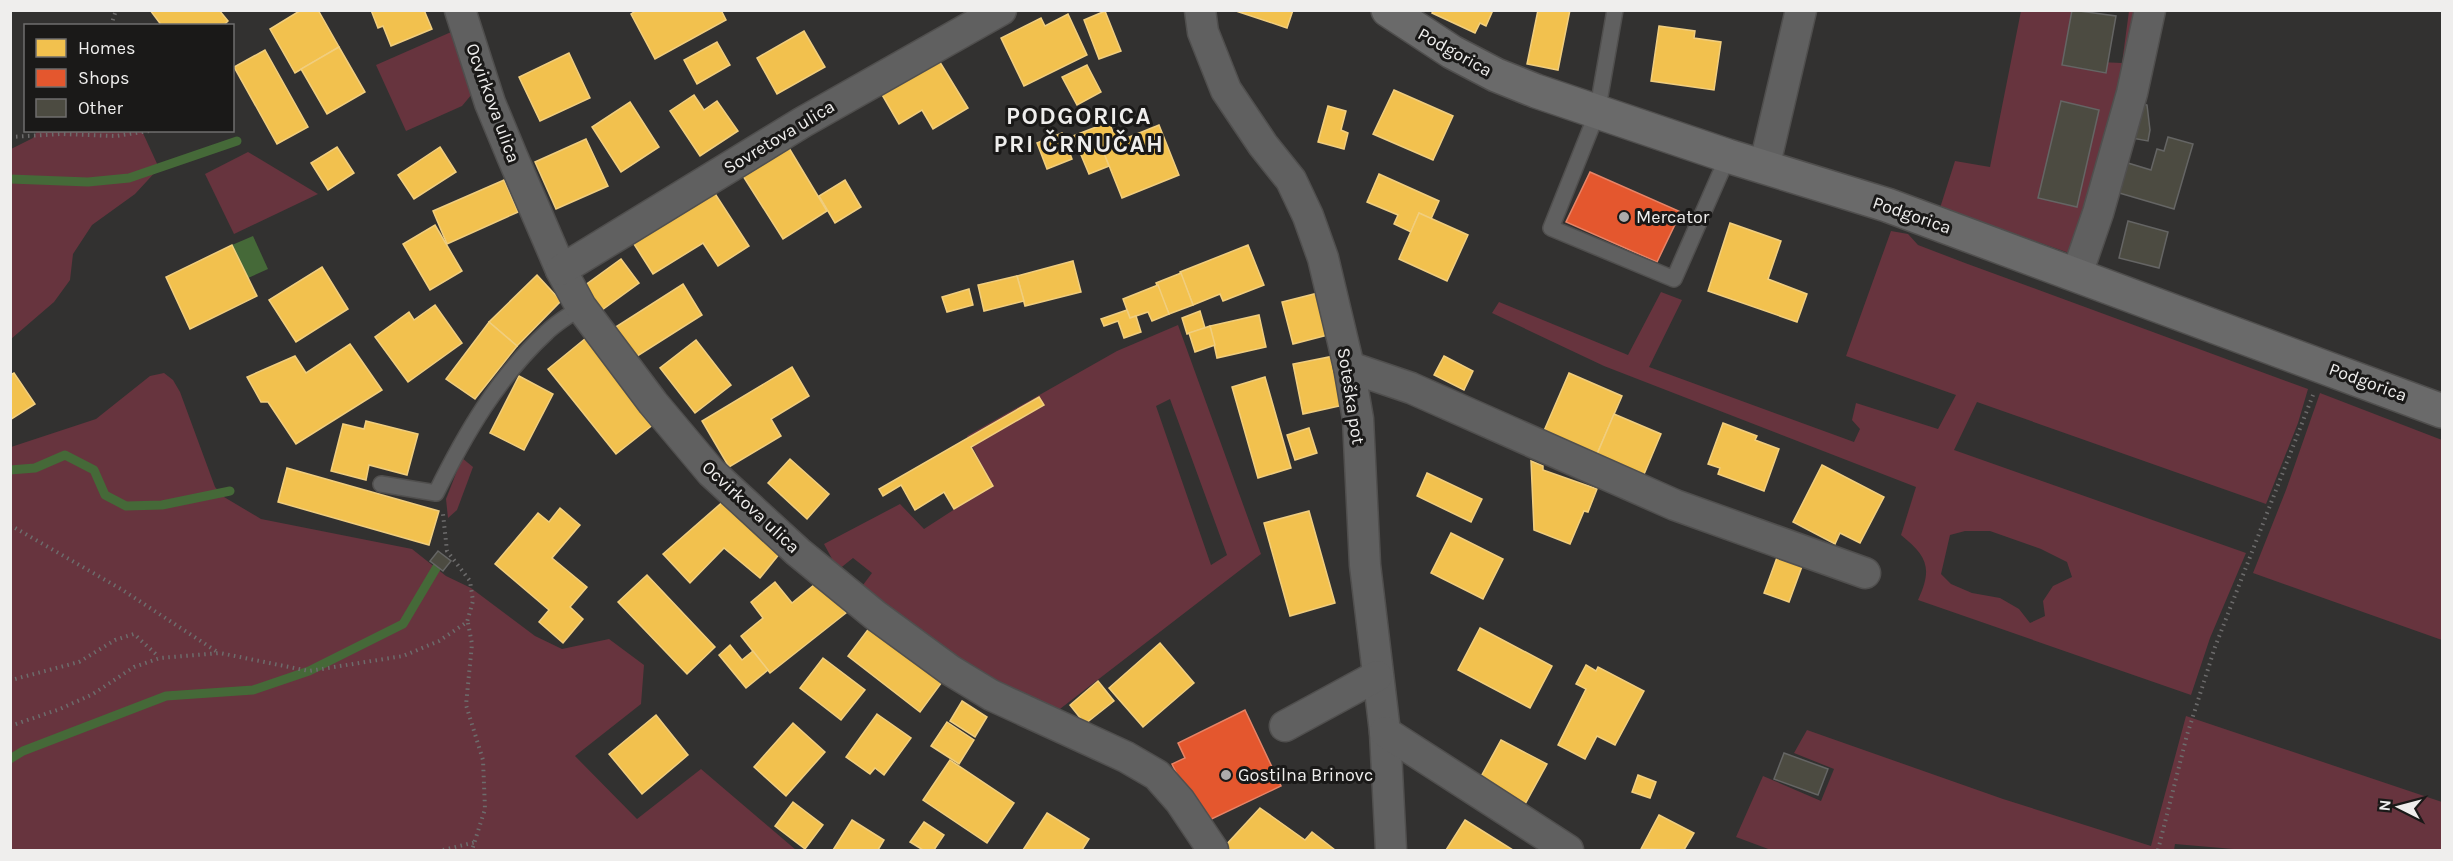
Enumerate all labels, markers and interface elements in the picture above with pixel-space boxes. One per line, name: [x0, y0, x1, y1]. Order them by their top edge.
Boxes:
street label: Podgorica: [1414, 23, 1496, 81]
legend: [24, 24, 234, 132]
text: Homes: [78, 37, 135, 59]
street label: Ocvirkova ulica: [461, 40, 525, 166]
text: Shops: [78, 67, 130, 89]
street label: Sovretova ulica: [719, 95, 839, 179]
text: Other: [78, 97, 123, 119]
district label: PODGORICA PRI ČRNUČAH: [994, 102, 1164, 158]
street label: Podgorica: [1870, 191, 1954, 239]
place label: Mercator: [1636, 206, 1710, 228]
marker: Mercator: [1617, 210, 1631, 224]
street label: Soteška pot: [1332, 346, 1370, 446]
street label: Podgorica: [2326, 358, 2410, 406]
street label: Ocvirkova ulica: [698, 456, 804, 558]
place label: Gostilna Brinovc: [1238, 764, 1373, 786]
marker: Gostilna Brinovc: [1219, 768, 1233, 782]
north arrow: [2369, 777, 2429, 837]
text: N: [2375, 799, 2395, 812]

